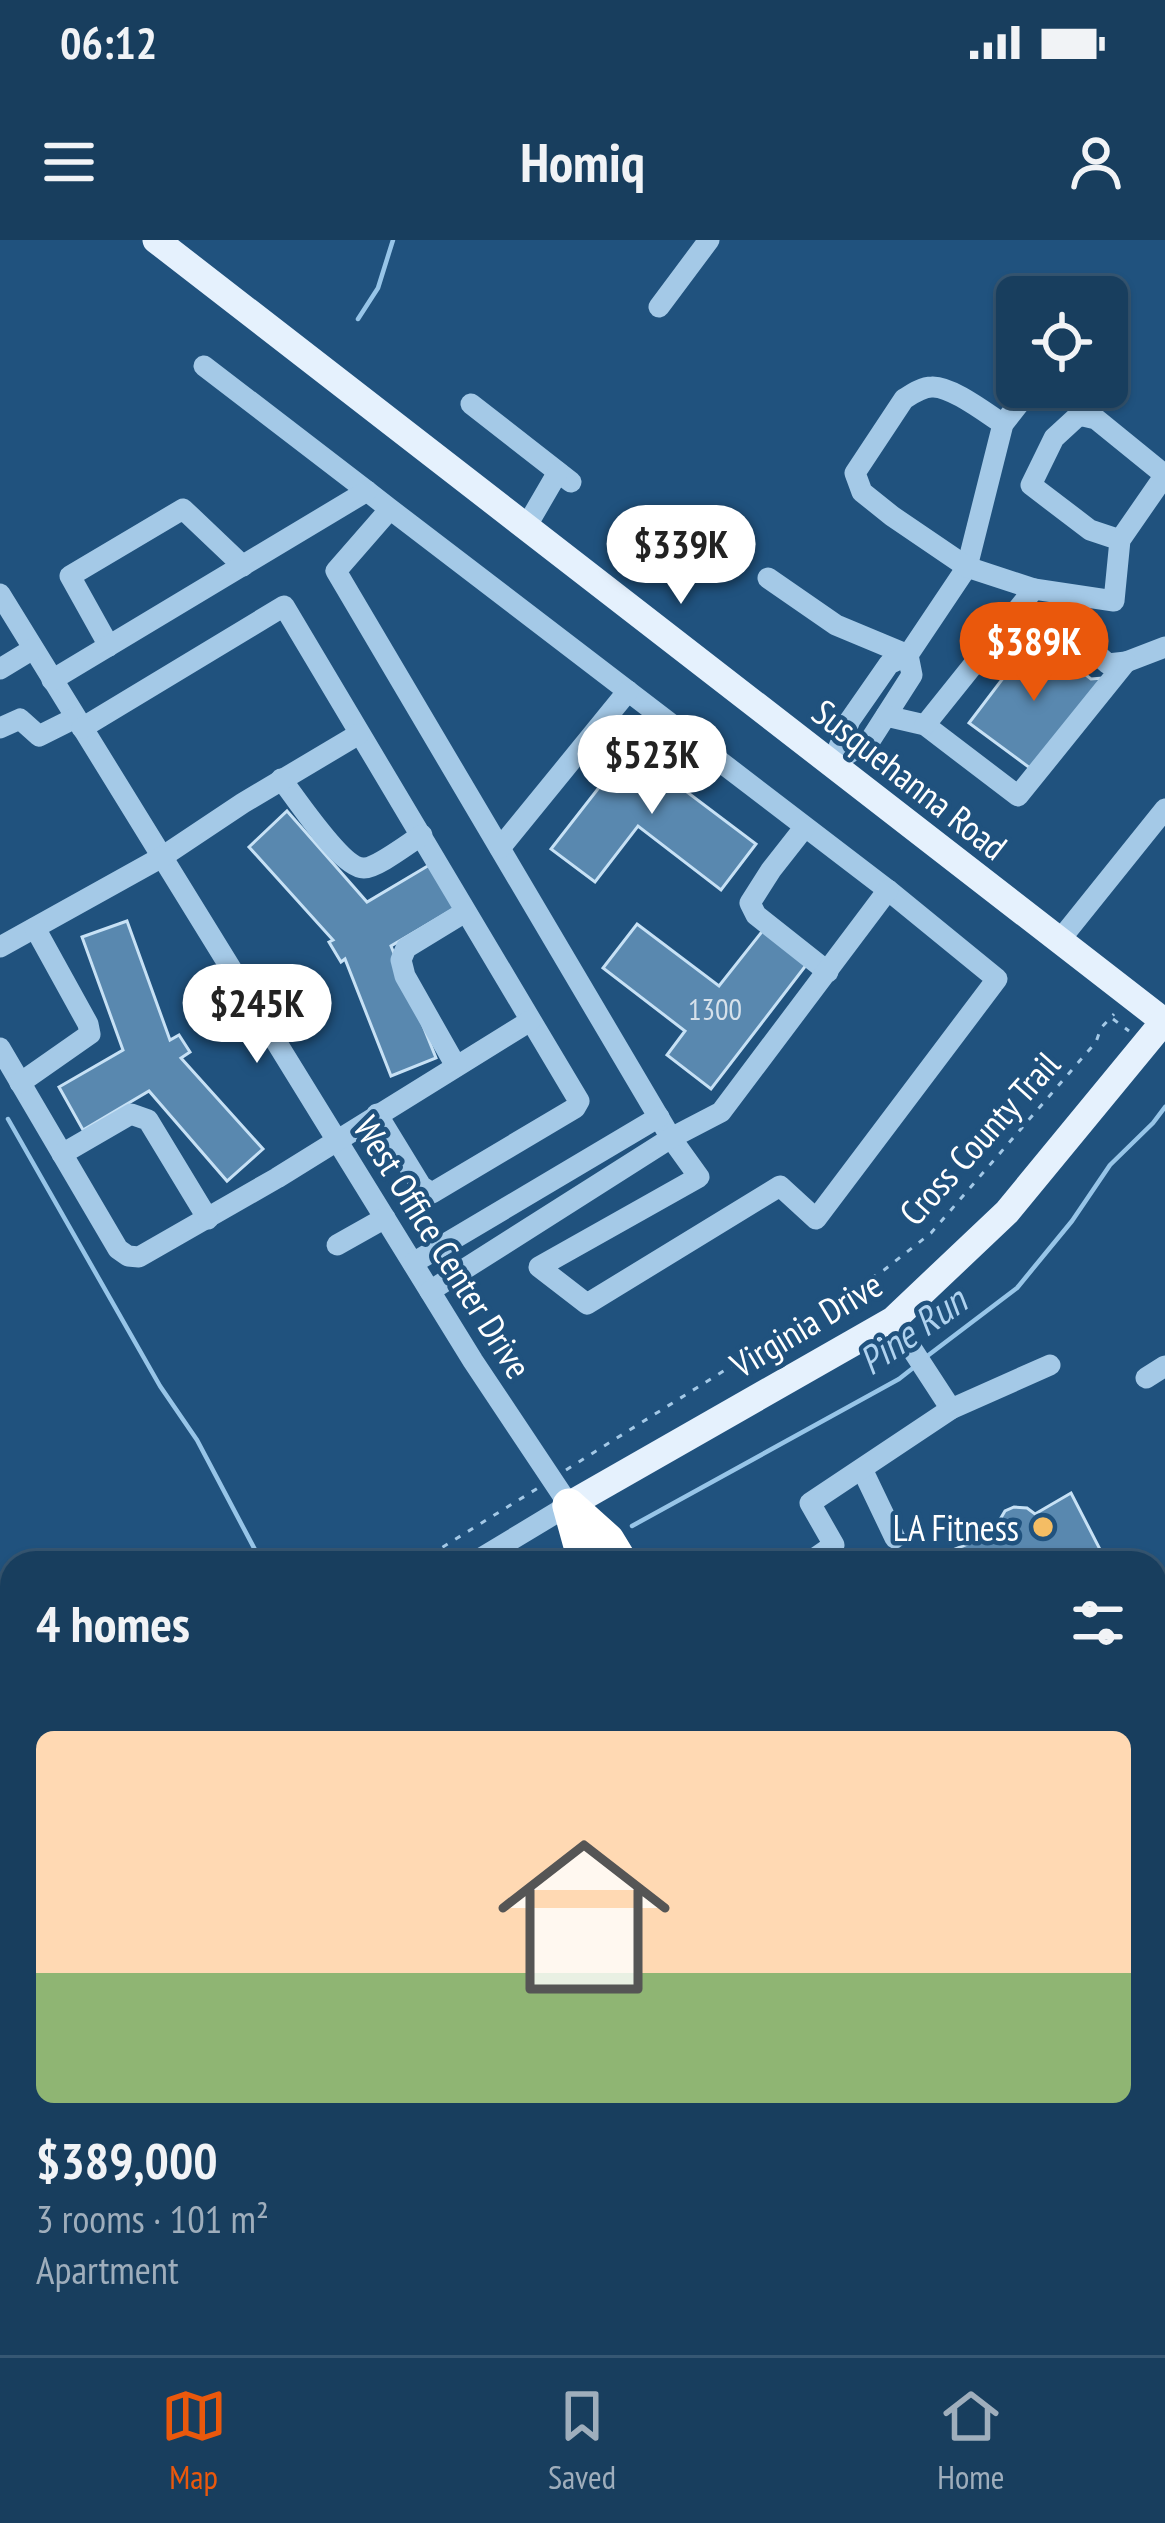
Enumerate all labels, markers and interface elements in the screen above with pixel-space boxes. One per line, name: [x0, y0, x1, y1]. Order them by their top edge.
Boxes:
text: 06:12: [60, 13, 157, 71]
text: Homiq: [520, 127, 645, 197]
icon: menu: [36, 129, 102, 195]
icon: person: [1063, 129, 1129, 195]
map controls: [996, 276, 1128, 408]
button: locate: [996, 276, 1128, 408]
pin: $339K: [597, 505, 765, 607]
text: $339K: [634, 518, 728, 569]
pin: $389K: [950, 602, 1118, 704]
text: $389K: [987, 615, 1081, 666]
street label: Susquehanna Road: [803, 688, 1017, 870]
pin: $523K: [568, 715, 736, 817]
text: $523K: [605, 728, 699, 779]
pin: $245K: [173, 964, 341, 1066]
text: $245K: [210, 977, 304, 1028]
house number: 1300: [688, 989, 742, 1028]
street label: Cross County Trail: [889, 1041, 1070, 1235]
street label: West Office Center Drive: [343, 1107, 543, 1387]
street label: Virginia Drive: [721, 1260, 890, 1388]
water label: Pine Run: [848, 1274, 977, 1385]
place label: LA Fitness: [893, 1504, 1019, 1551]
marker: LA Fitness: [1030, 1514, 1056, 1540]
text: 4 homes: [36, 1590, 190, 1656]
icon: filters: [1065, 1590, 1131, 1656]
icon: home: [476, 1809, 692, 2025]
text: $389,000: [36, 2127, 218, 2193]
text: 3 rooms · 101 m²: [36, 2193, 269, 2244]
text: Apartment: [36, 2244, 179, 2295]
tab: Map: [161, 2383, 227, 2498]
tab: Saved: [548, 2383, 616, 2498]
tab: Home: [937, 2383, 1004, 2498]

